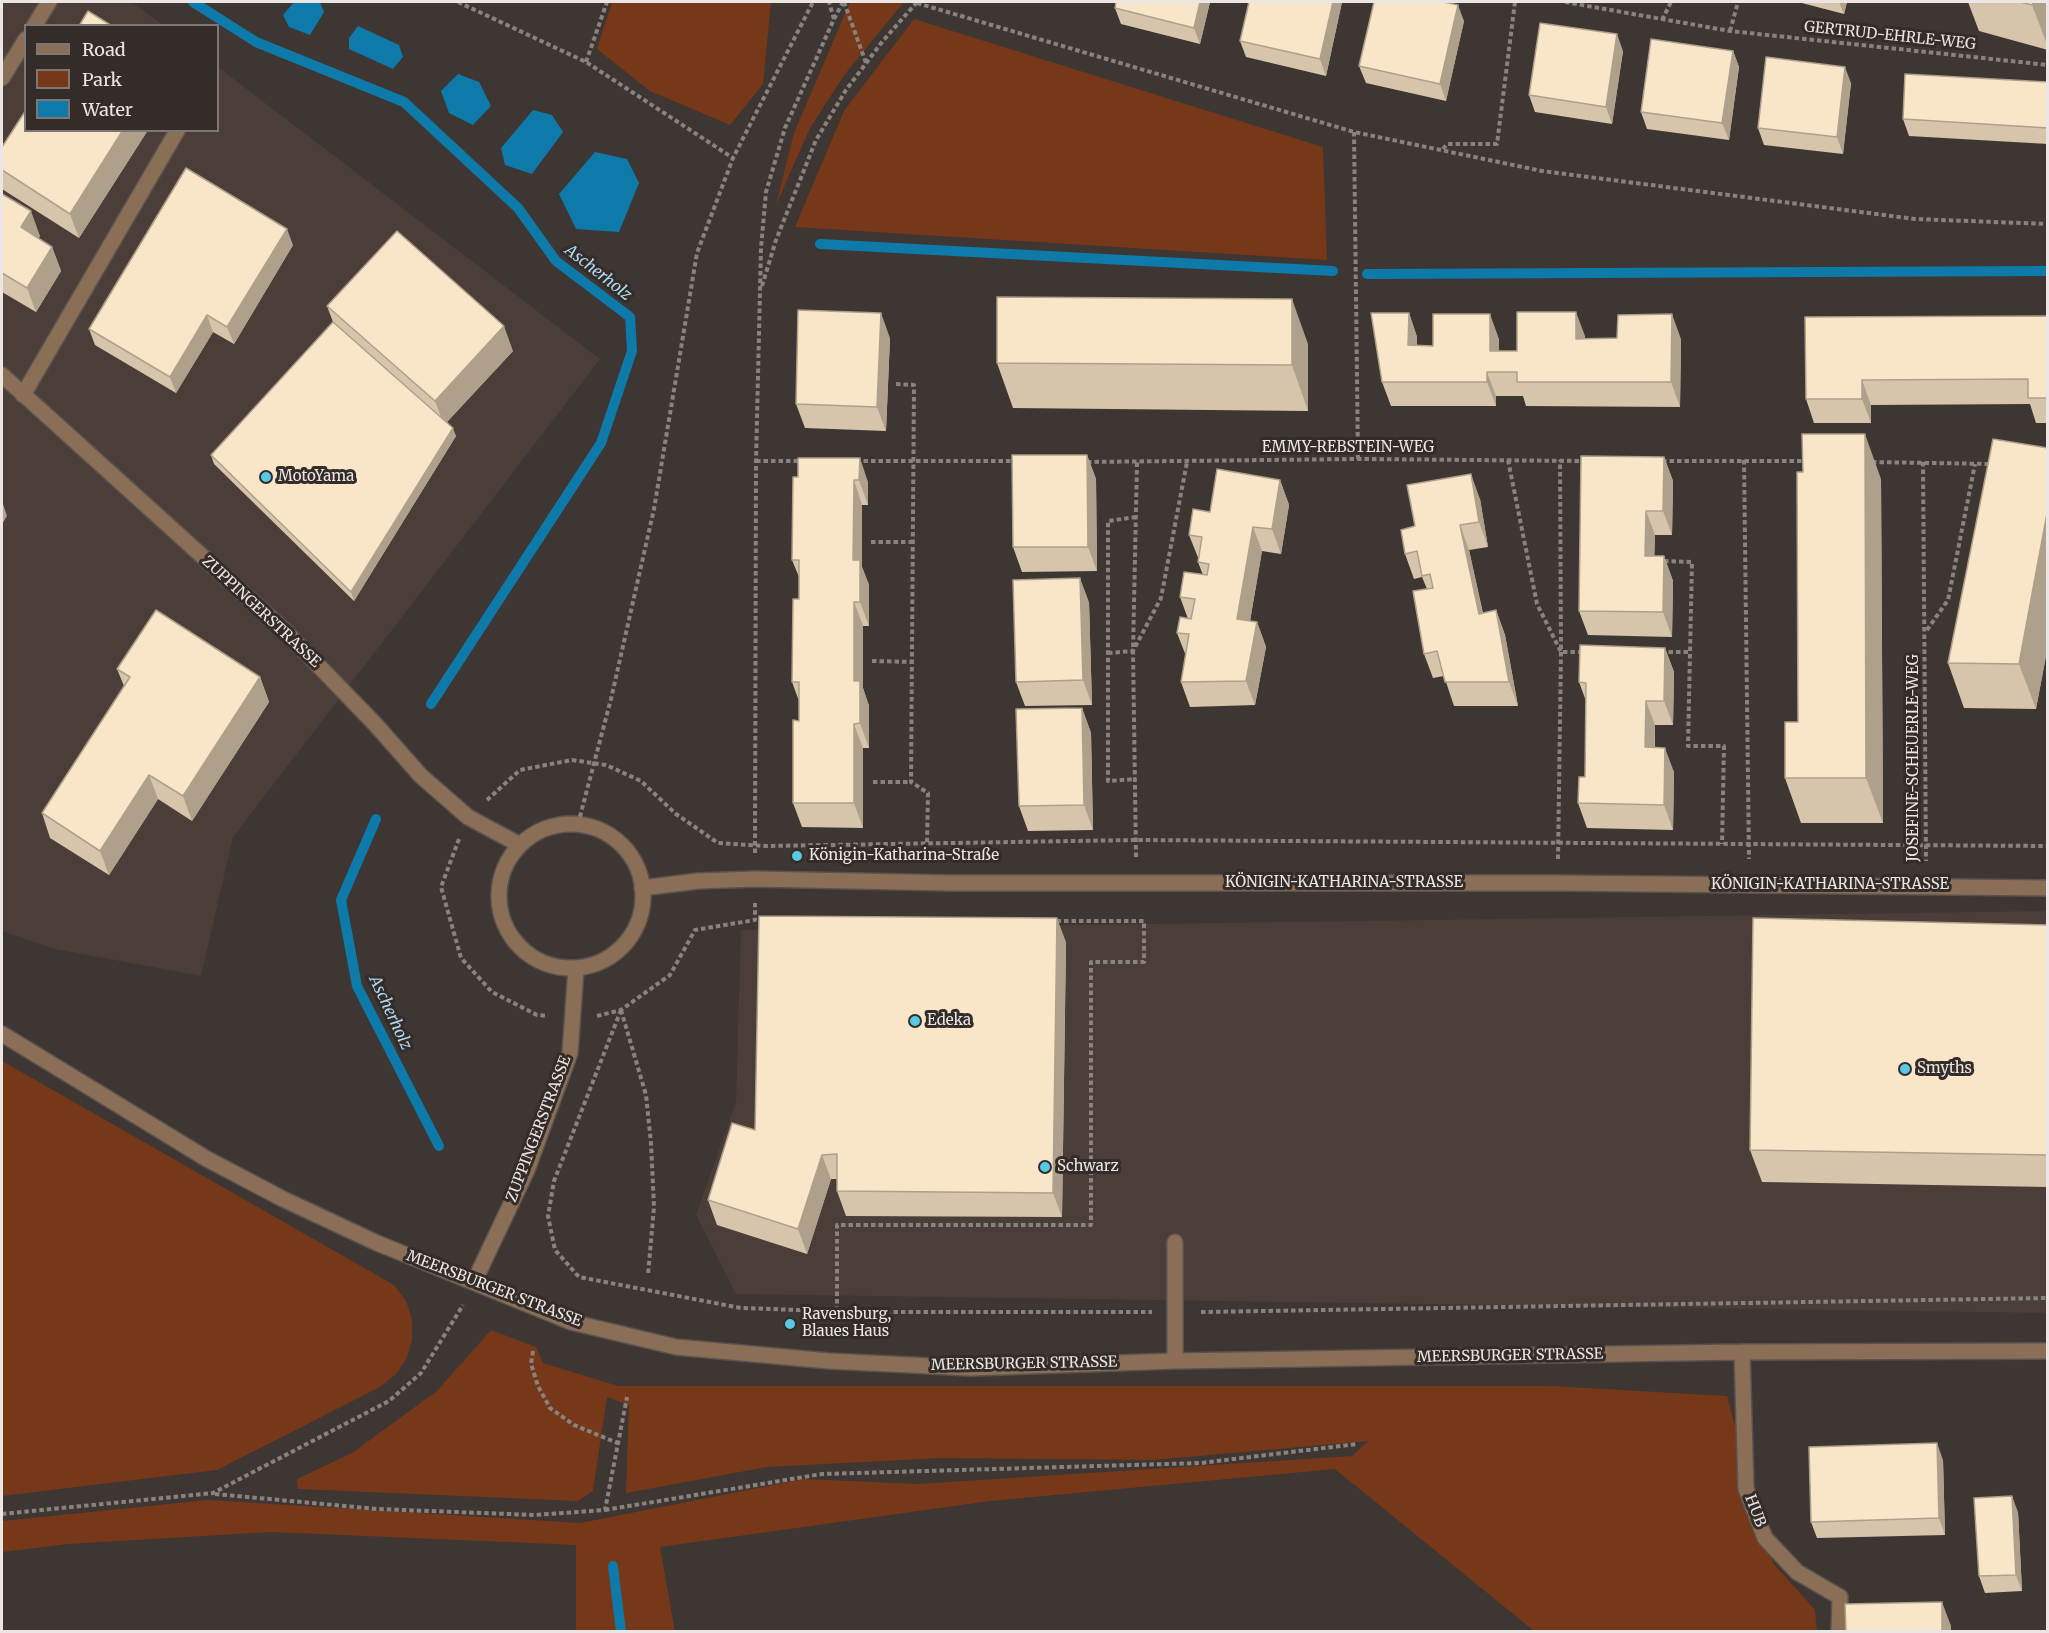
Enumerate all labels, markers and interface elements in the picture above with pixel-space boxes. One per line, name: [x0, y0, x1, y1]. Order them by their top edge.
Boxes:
street label: GERTRUD-EHRLE-WEG: [1803, 18, 1977, 54]
legend: [24, 24, 219, 132]
text: Road: [82, 38, 126, 61]
text: Park: [82, 68, 122, 91]
text: Water: [82, 98, 133, 121]
water label: Ascherholz: [561, 241, 635, 305]
street label: EMMY-REBSTEIN-WEG: [1262, 439, 1434, 457]
place label: MotoYama: [278, 468, 354, 486]
marker: MotoYama: [259, 470, 273, 484]
street label: ZUPPINGERSTRASSE: [198, 553, 324, 671]
street label: JOSEFINE-SCHEUERLE-WEG: [1905, 654, 1923, 862]
place label: Königin-Katharina-Straße: [809, 847, 999, 865]
marker: Königin-Katharina-Straße: [790, 849, 804, 863]
street label: KÖNIGIN-KATHARINA-STRASSE: [1225, 874, 1463, 892]
street label: KÖNIGIN-KATHARINA-STRASSE: [1711, 876, 1949, 894]
water label: Ascherholz: [364, 973, 416, 1053]
place label: Edeka: [927, 1012, 971, 1030]
marker: Edeka: [908, 1014, 922, 1028]
street label: ZUPPINGERSTRASSE: [503, 1053, 575, 1205]
place label: Smyths: [1917, 1060, 1972, 1078]
marker: Smyths: [1898, 1062, 1912, 1076]
place label: Schwarz: [1057, 1158, 1119, 1176]
marker: Schwarz: [1038, 1160, 1052, 1174]
street label: MEERSBURGER STRASSE: [404, 1247, 584, 1331]
place label: Ravensburg, Blaues Haus: [802, 1306, 891, 1341]
marker: Ravensburg, Blaues Haus: [783, 1317, 797, 1331]
street label: MEERSBURGER STRASSE: [1417, 1345, 1603, 1367]
street label: MEERSBURGER STRASSE: [931, 1353, 1117, 1375]
street label: HUB: [1741, 1492, 1769, 1530]

